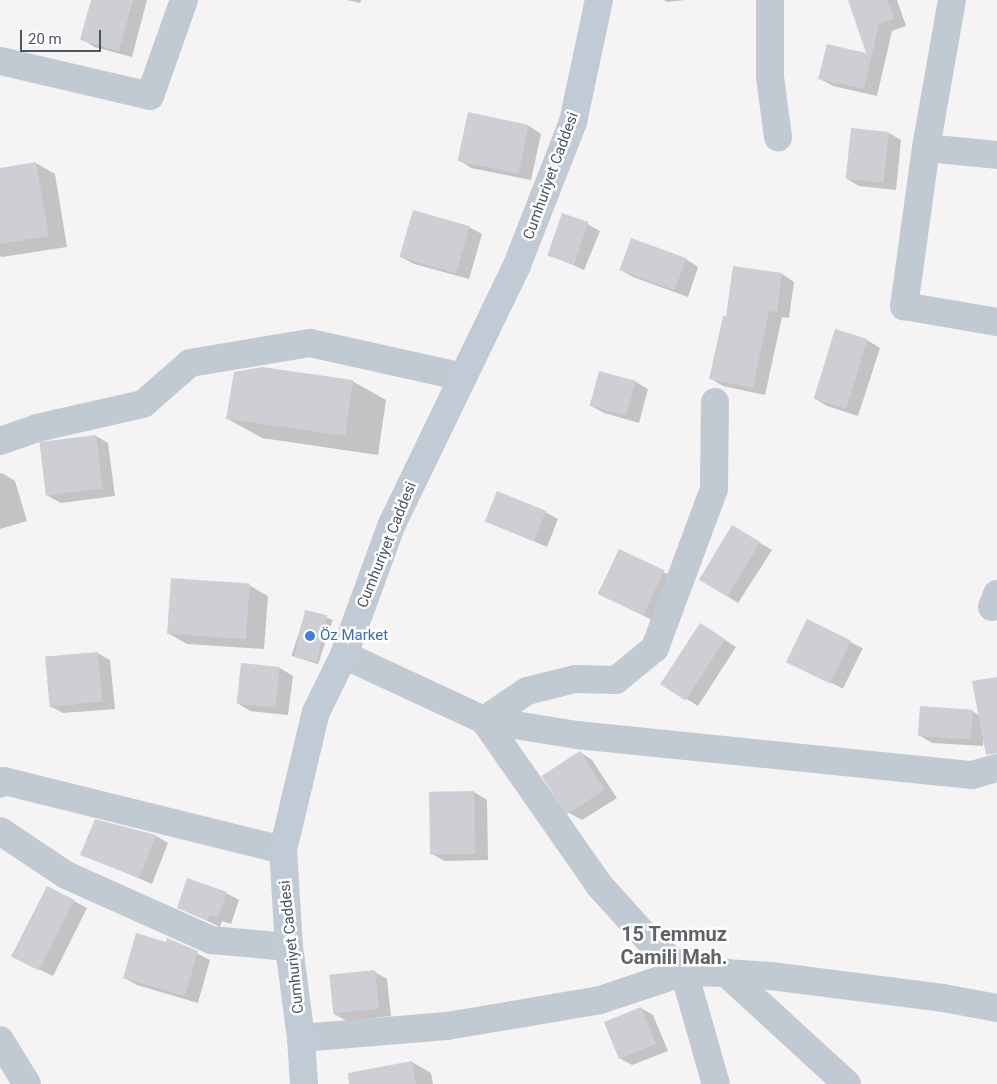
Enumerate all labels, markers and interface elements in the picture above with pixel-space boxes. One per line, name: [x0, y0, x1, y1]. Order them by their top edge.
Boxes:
scale bar: [22, 20, 104, 52]
text: 20 m: [28, 30, 62, 48]
street label: Cumhuriyet Caddesi: [520, 110, 582, 242]
street label: Cumhuriyet Caddesi: [354, 479, 420, 611]
place label: Öz Market: [320, 627, 388, 645]
marker: Öz Market: [304, 630, 316, 642]
street label: Cumhuriyet Caddesi: [276, 879, 308, 1015]
district label: 15 Temmuz Camili Mah.: [620, 923, 728, 970]

